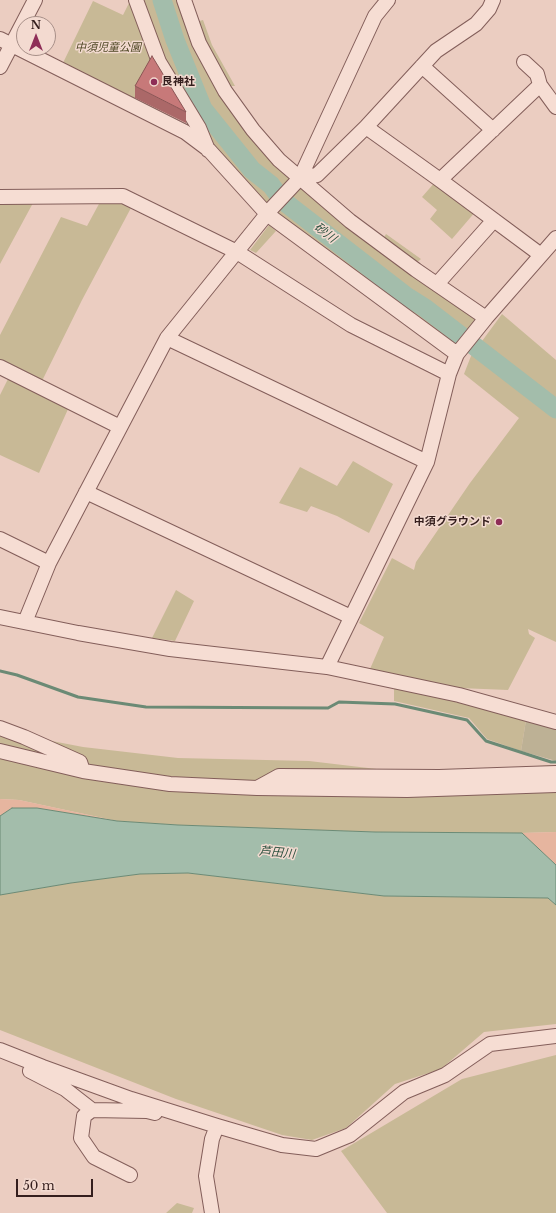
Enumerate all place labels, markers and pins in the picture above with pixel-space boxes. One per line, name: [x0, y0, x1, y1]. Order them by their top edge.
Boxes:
place label: 艮神社: [162, 75, 195, 89]
marker: 艮神社: [149, 77, 159, 87]
place label: 中須グラウンド: [414, 515, 491, 529]
marker: 中須グラウンド: [494, 517, 504, 527]

